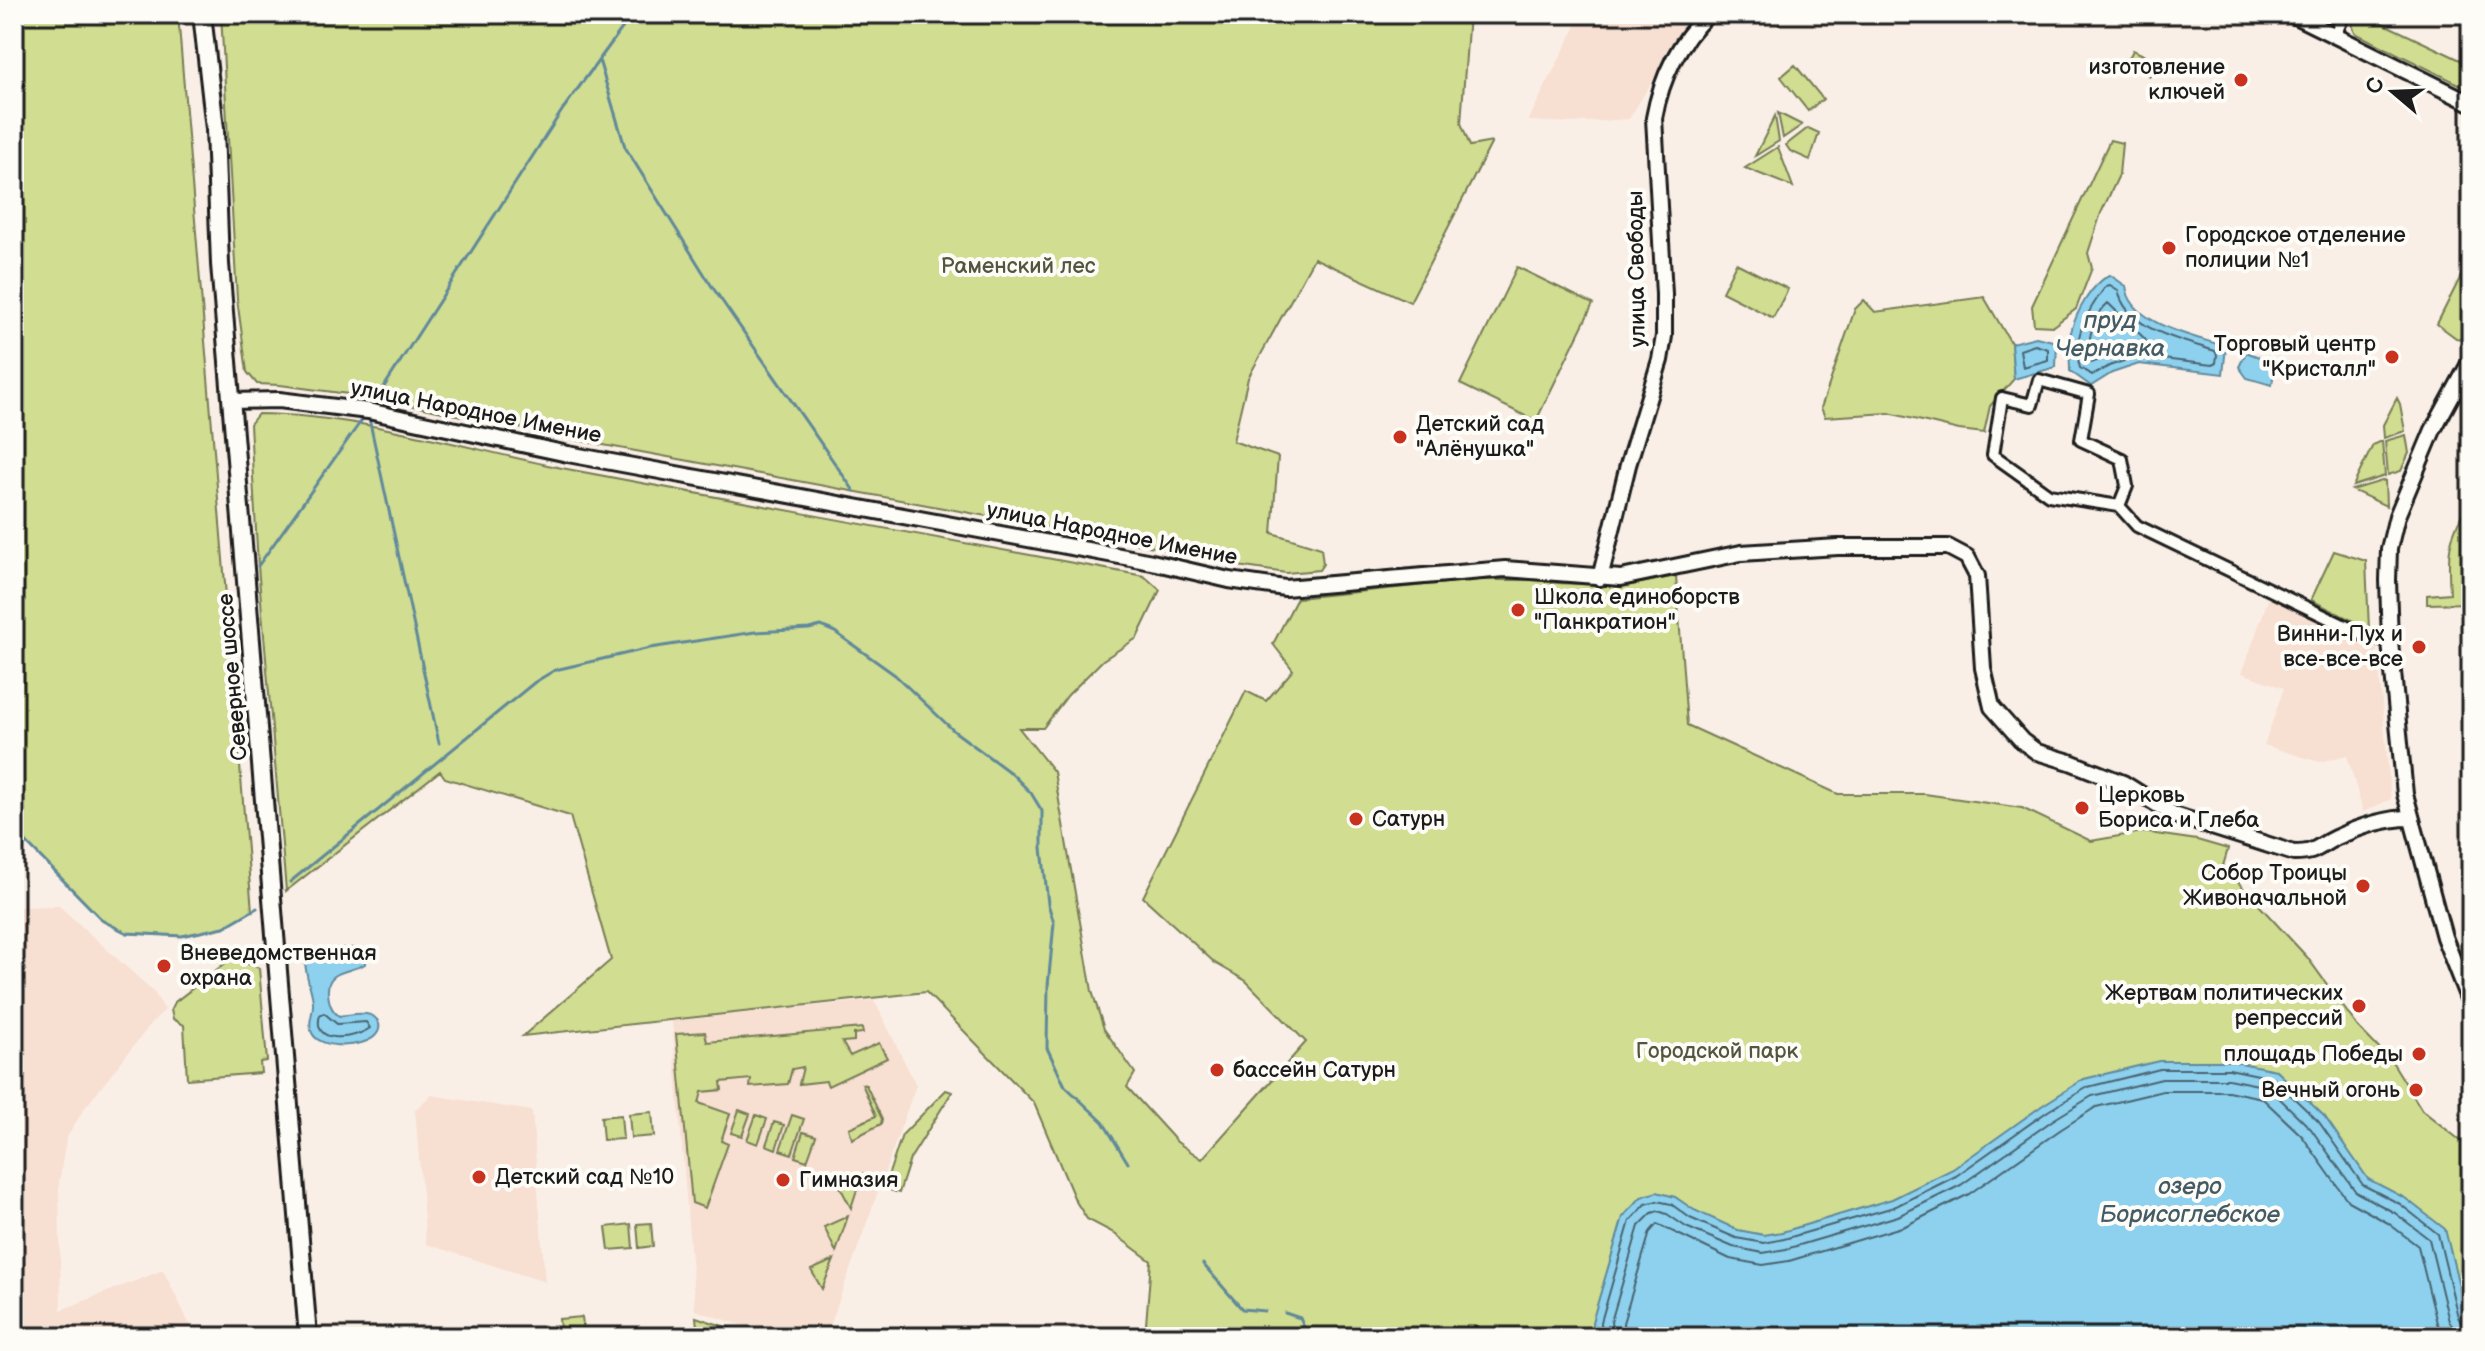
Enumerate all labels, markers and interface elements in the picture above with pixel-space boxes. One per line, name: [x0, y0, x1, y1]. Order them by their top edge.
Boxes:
north arrow: [2353, 52, 2433, 132]
place label: изготовление ключей: [2089, 54, 2225, 106]
marker: изготовление ключей: [2232, 71, 2250, 89]
text: С: [2360, 74, 2391, 98]
street label: улица Свободы: [1622, 190, 1652, 348]
place label: Городское отделение полиции №1: [2185, 222, 2406, 274]
marker: Городское отделение полиции №1: [2160, 239, 2178, 257]
park label: Раменский лес: [941, 253, 1096, 280]
water label: пруд Чернавка: [2055, 306, 2165, 363]
place label: Торговый центр "Кристалл": [2214, 331, 2377, 383]
marker: Торговый центр "Кристалл": [2383, 348, 2401, 366]
street label: улица Народное Имение: [348, 374, 604, 450]
place label: Детский сад "Алёнушка": [1416, 411, 1544, 463]
marker: Детский сад "Алёнушка": [1391, 428, 1409, 446]
street label: улица Народное Имение: [984, 496, 1240, 572]
place label: Школа единоборств "Панкратион": [1534, 584, 1740, 636]
street label: Северное шоссе: [212, 592, 254, 762]
marker: Школа единоборств "Панкратион": [1509, 601, 1527, 619]
place label: Винни-Пух и все-все-все: [2277, 621, 2403, 673]
marker: Винни-Пух и все-все-все: [2410, 638, 2428, 656]
place label: Церковь Бориса и Глеба: [2098, 782, 2259, 834]
marker: Церковь Бориса и Глеба: [2073, 799, 2091, 817]
place label: Сатурн: [1372, 806, 1445, 833]
marker: Сатурн: [1347, 810, 1365, 828]
place label: Собор Троицы Живоначальной: [2183, 860, 2347, 912]
marker: Собор Троицы Живоначальной: [2354, 877, 2372, 895]
place label: Вневедомственная охрана: [180, 940, 377, 992]
marker: Вневедомственная охрана: [155, 957, 173, 975]
place label: Жертвам политических репрессий: [2105, 980, 2343, 1032]
marker: Жертвам политических репрессий: [2350, 997, 2368, 1015]
park label: Городской парк: [1636, 1038, 1798, 1065]
place label: площадь Победы: [2224, 1041, 2403, 1068]
marker: площадь Победы: [2410, 1045, 2428, 1063]
place label: бассейн Сатурн: [1233, 1057, 1396, 1084]
marker: бассейн Сатурн: [1208, 1061, 1226, 1079]
place label: Вечный огонь: [2261, 1077, 2400, 1104]
marker: Вечный огонь: [2407, 1081, 2425, 1099]
place label: Детский сад №10: [495, 1164, 674, 1191]
place label: Гимназия: [799, 1167, 898, 1194]
marker: Детский сад №10: [470, 1168, 488, 1186]
marker: Гимназия: [774, 1171, 792, 1189]
water label: озеро Борисоглебское: [2100, 1172, 2281, 1229]

